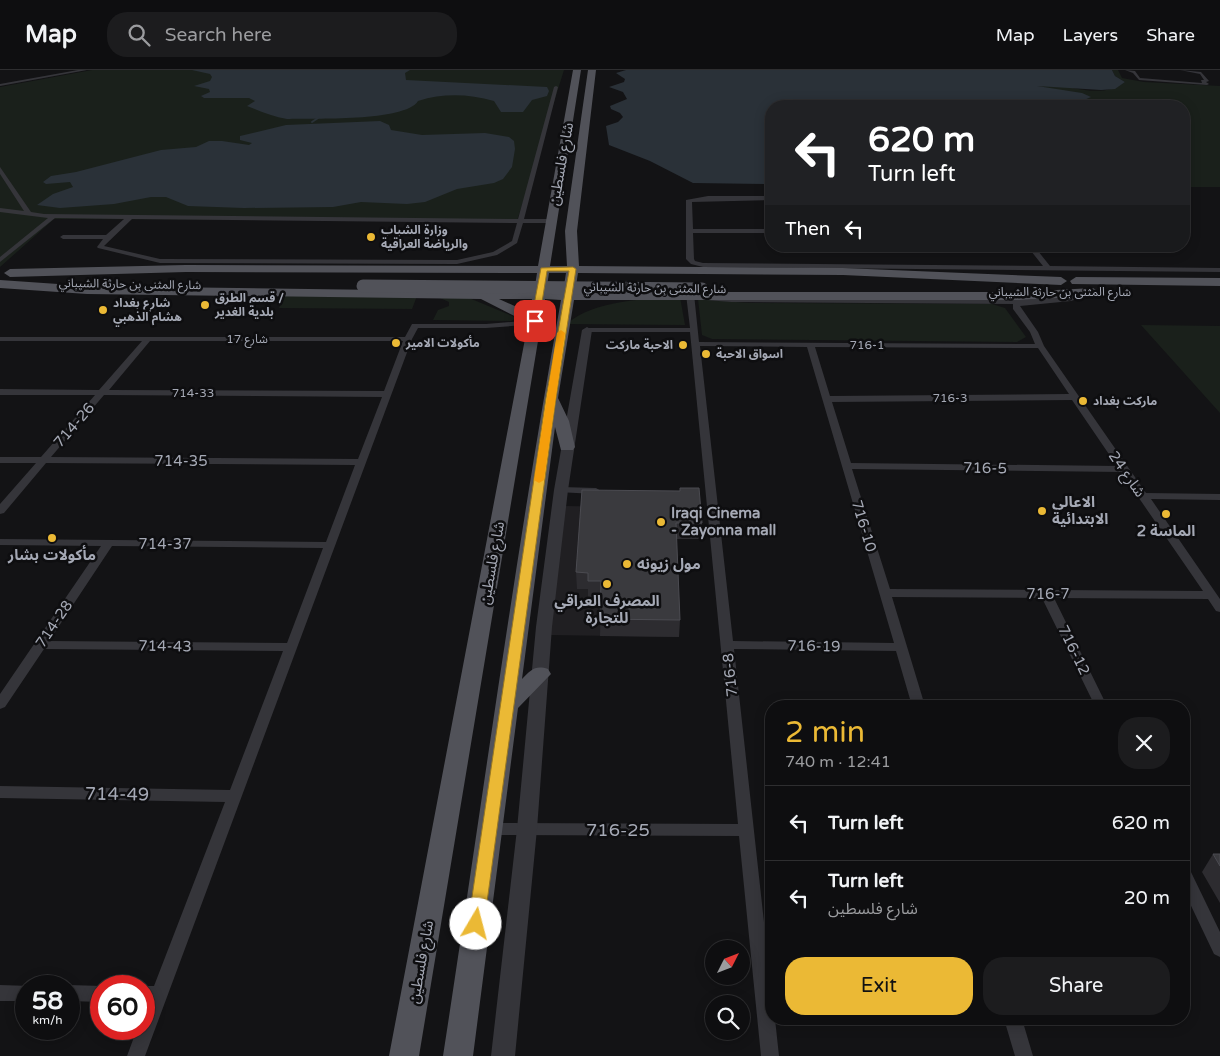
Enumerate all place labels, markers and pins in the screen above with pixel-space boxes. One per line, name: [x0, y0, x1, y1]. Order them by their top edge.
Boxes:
place label: وزارة الشباب والرياضة العراقية: [381, 223, 468, 251]
marker: وزارة الشباب والرياضة العراقية: [365, 231, 377, 243]
place label: قسم الطرق / بلدية الغدير: [214, 291, 284, 319]
place label: شارع بغداد هشام الذهبي: [113, 296, 182, 327]
marker: قسم الطرق / بلدية الغدير: [199, 299, 211, 311]
pin: [514, 300, 556, 342]
marker: شارع بغداد هشام الذهبي: [97, 304, 109, 316]
place label: مأكولات الامير: [405, 335, 480, 350]
marker: مأكولات الامير: [390, 337, 402, 349]
place label: الاحبة ماركت: [606, 338, 673, 352]
marker: الاحبة ماركت: [677, 339, 689, 351]
place label: اسواق الاحبة: [716, 347, 783, 361]
marker: اسواق الاحبة: [700, 348, 712, 360]
place label: ماركت بغداد: [1093, 394, 1157, 408]
marker: ماركت بغداد: [1077, 395, 1089, 407]
place label: الاعالي الابتدائية: [1052, 493, 1108, 528]
place label: Iraqi Cinema - Zayonna mall: [671, 504, 776, 540]
marker: الاعالي الابتدائية: [1036, 505, 1048, 517]
marker: الماسة 2: [1160, 508, 1172, 520]
marker: Iraqi Cinema - Zayonna mall: [655, 516, 667, 528]
place label: الماسة 2: [1137, 522, 1195, 540]
marker: مأكولات بشار: [46, 532, 58, 544]
place label: مأكولات بشار: [7, 545, 96, 564]
place label: مول زيونه: [637, 555, 701, 573]
marker: مول زيونه: [621, 558, 633, 570]
marker: المصرف العراقي للتجارة: [601, 578, 613, 590]
place label: المصرف العراقي للتجارة: [554, 592, 660, 627]

